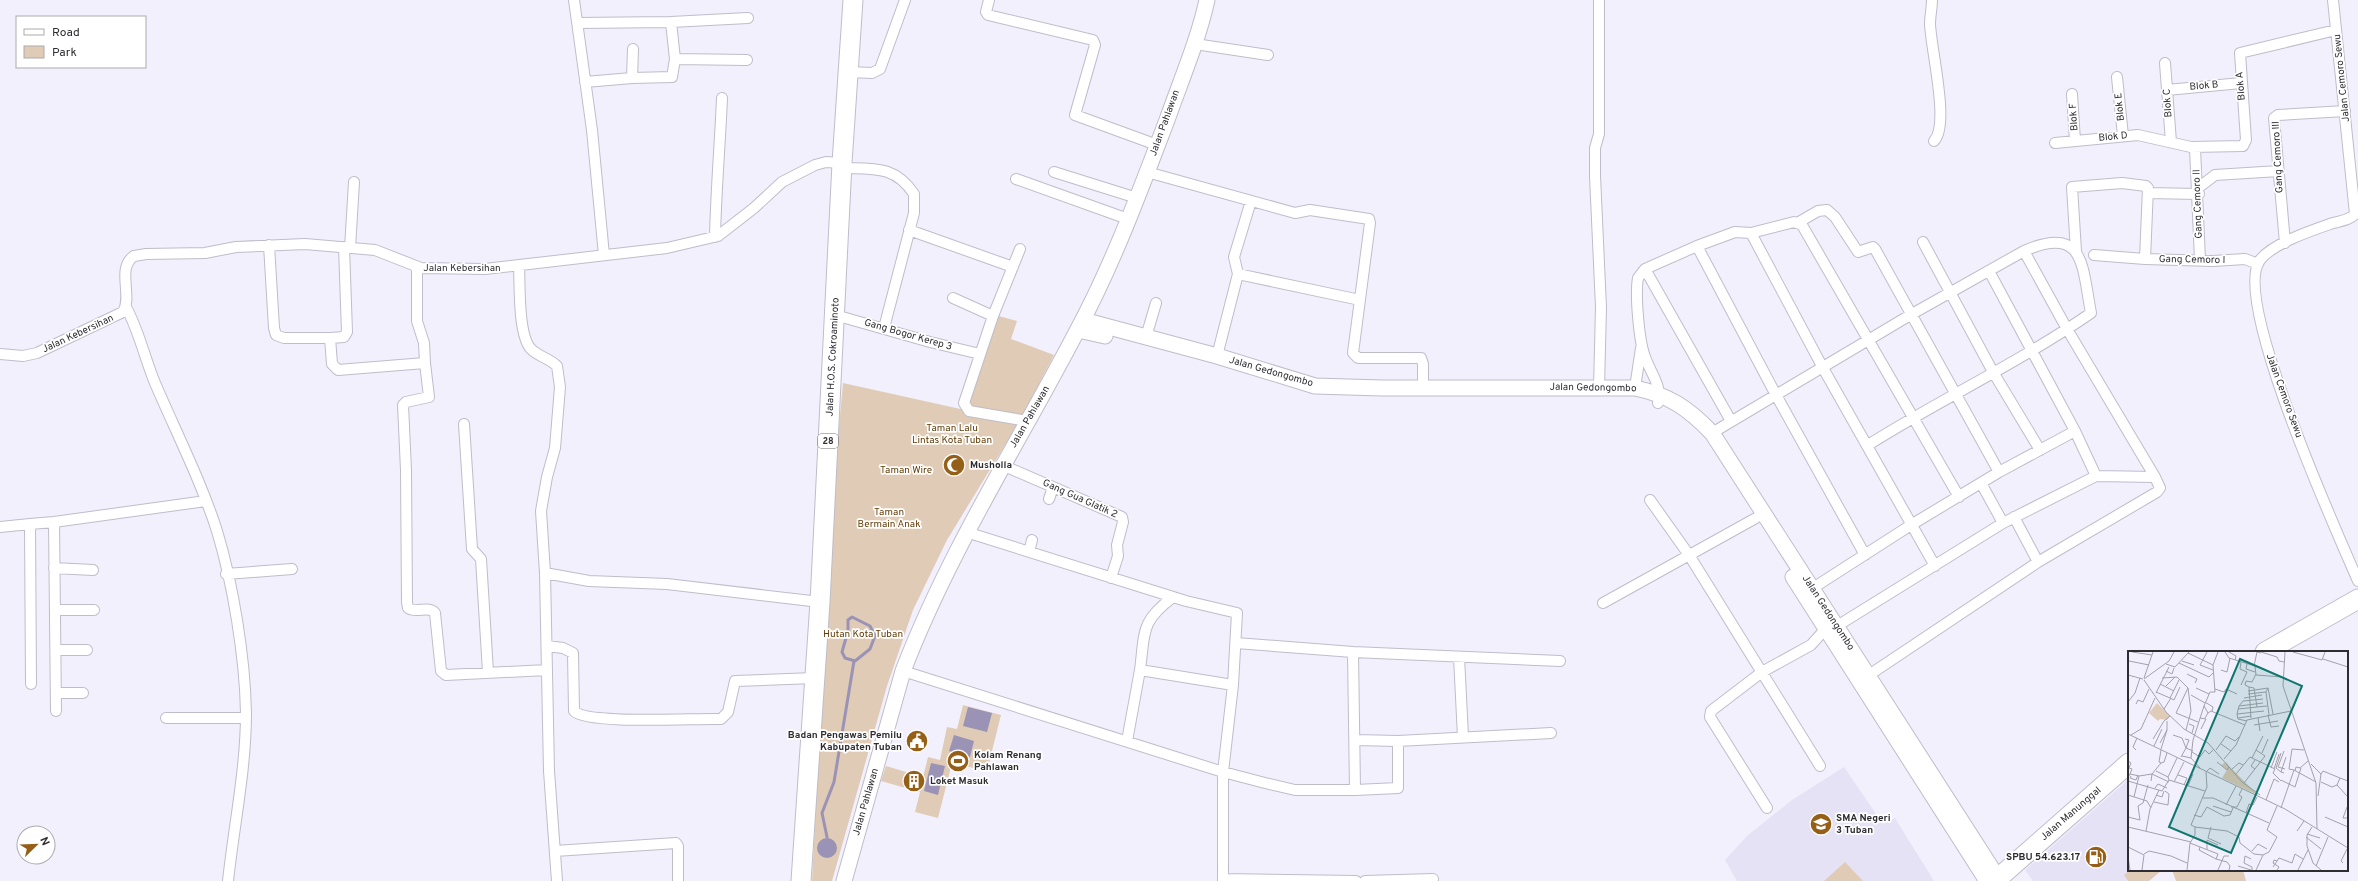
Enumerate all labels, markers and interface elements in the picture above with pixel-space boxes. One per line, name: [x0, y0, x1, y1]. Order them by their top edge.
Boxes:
legend: [16, 16, 146, 68]
text: Road: [52, 25, 80, 41]
street label: Jalan Cemoro Sewu: [2331, 33, 2353, 123]
text: Park: [52, 45, 77, 61]
street label: Blok A: [2233, 71, 2249, 101]
street label: Blok B: [2189, 78, 2219, 94]
street label: Jalan Pahlawan: [1147, 88, 1183, 158]
street label: Blok C: [2161, 88, 2175, 118]
street label: Blok E: [2112, 92, 2128, 122]
street label: Blok F: [2067, 102, 2081, 131]
street label: Gang Cemoro III: [2270, 121, 2286, 193]
street label: Blok D: [2098, 129, 2128, 145]
street label: Gang Cemoro II: [2190, 169, 2206, 239]
street label: Gang Cemoro I: [2159, 253, 2225, 267]
street label: Jalan Kebersihan: [423, 262, 501, 275]
street label: Jalan H.O.S. Cokroaminoto: [823, 297, 843, 417]
street label: Jalan Kebersihan: [40, 312, 116, 356]
street label: Gang Bogor Kerep 3: [863, 316, 953, 354]
street label: Jalan Cemoro Sewu: [2263, 352, 2305, 440]
street label: Jalan Gedongombo: [1227, 354, 1315, 390]
street label: Jalan Gedongombo: [1549, 381, 1637, 395]
street label: Jalan Pahlawan: [1007, 384, 1053, 450]
park label: Taman Lalu Lintas Kota Tuban: [912, 422, 992, 447]
road number: 28: [818, 434, 838, 448]
mosque icon: Musholla: [941, 452, 967, 478]
place label: Musholla: [970, 459, 1012, 472]
park label: Taman Wire: [880, 464, 932, 477]
street label: Gang Gua Glatik 2: [1040, 477, 1120, 521]
park label: Taman Bermain Anak: [858, 506, 920, 531]
street label: Jalan Gedongombo: [1799, 573, 1857, 653]
park label: Hutan Kota Tuban: [823, 628, 903, 641]
inset map: [2128, 651, 2348, 871]
public building icon: Badan Pengawas Pemilu Kabupaten Tuban: [904, 728, 930, 754]
place label: Badan Pengawas Pemilu Kabupaten Tuban: [788, 729, 902, 754]
sports icon: Kolam Renang Pahlawan: [945, 748, 971, 774]
place label: Kolam Renang Pahlawan: [974, 749, 1042, 774]
street label: Jalan Pahlawan: [850, 767, 882, 837]
building icon: Loket Masuk: [901, 768, 927, 794]
place label: Loket Masuk: [930, 775, 989, 788]
street label: Jalan Manunggal: [2038, 784, 2104, 844]
school or university icon: SMA Negeri 3 Tuban: [1808, 811, 1834, 837]
place label: SMA Negeri 3 Tuban: [1836, 812, 1891, 837]
north arrow: [16, 825, 56, 865]
text: N: [36, 835, 52, 848]
fuel station icon: SPBU 54.623.17: [2083, 844, 2109, 870]
place label: SPBU 54.623.17: [2006, 851, 2080, 864]

